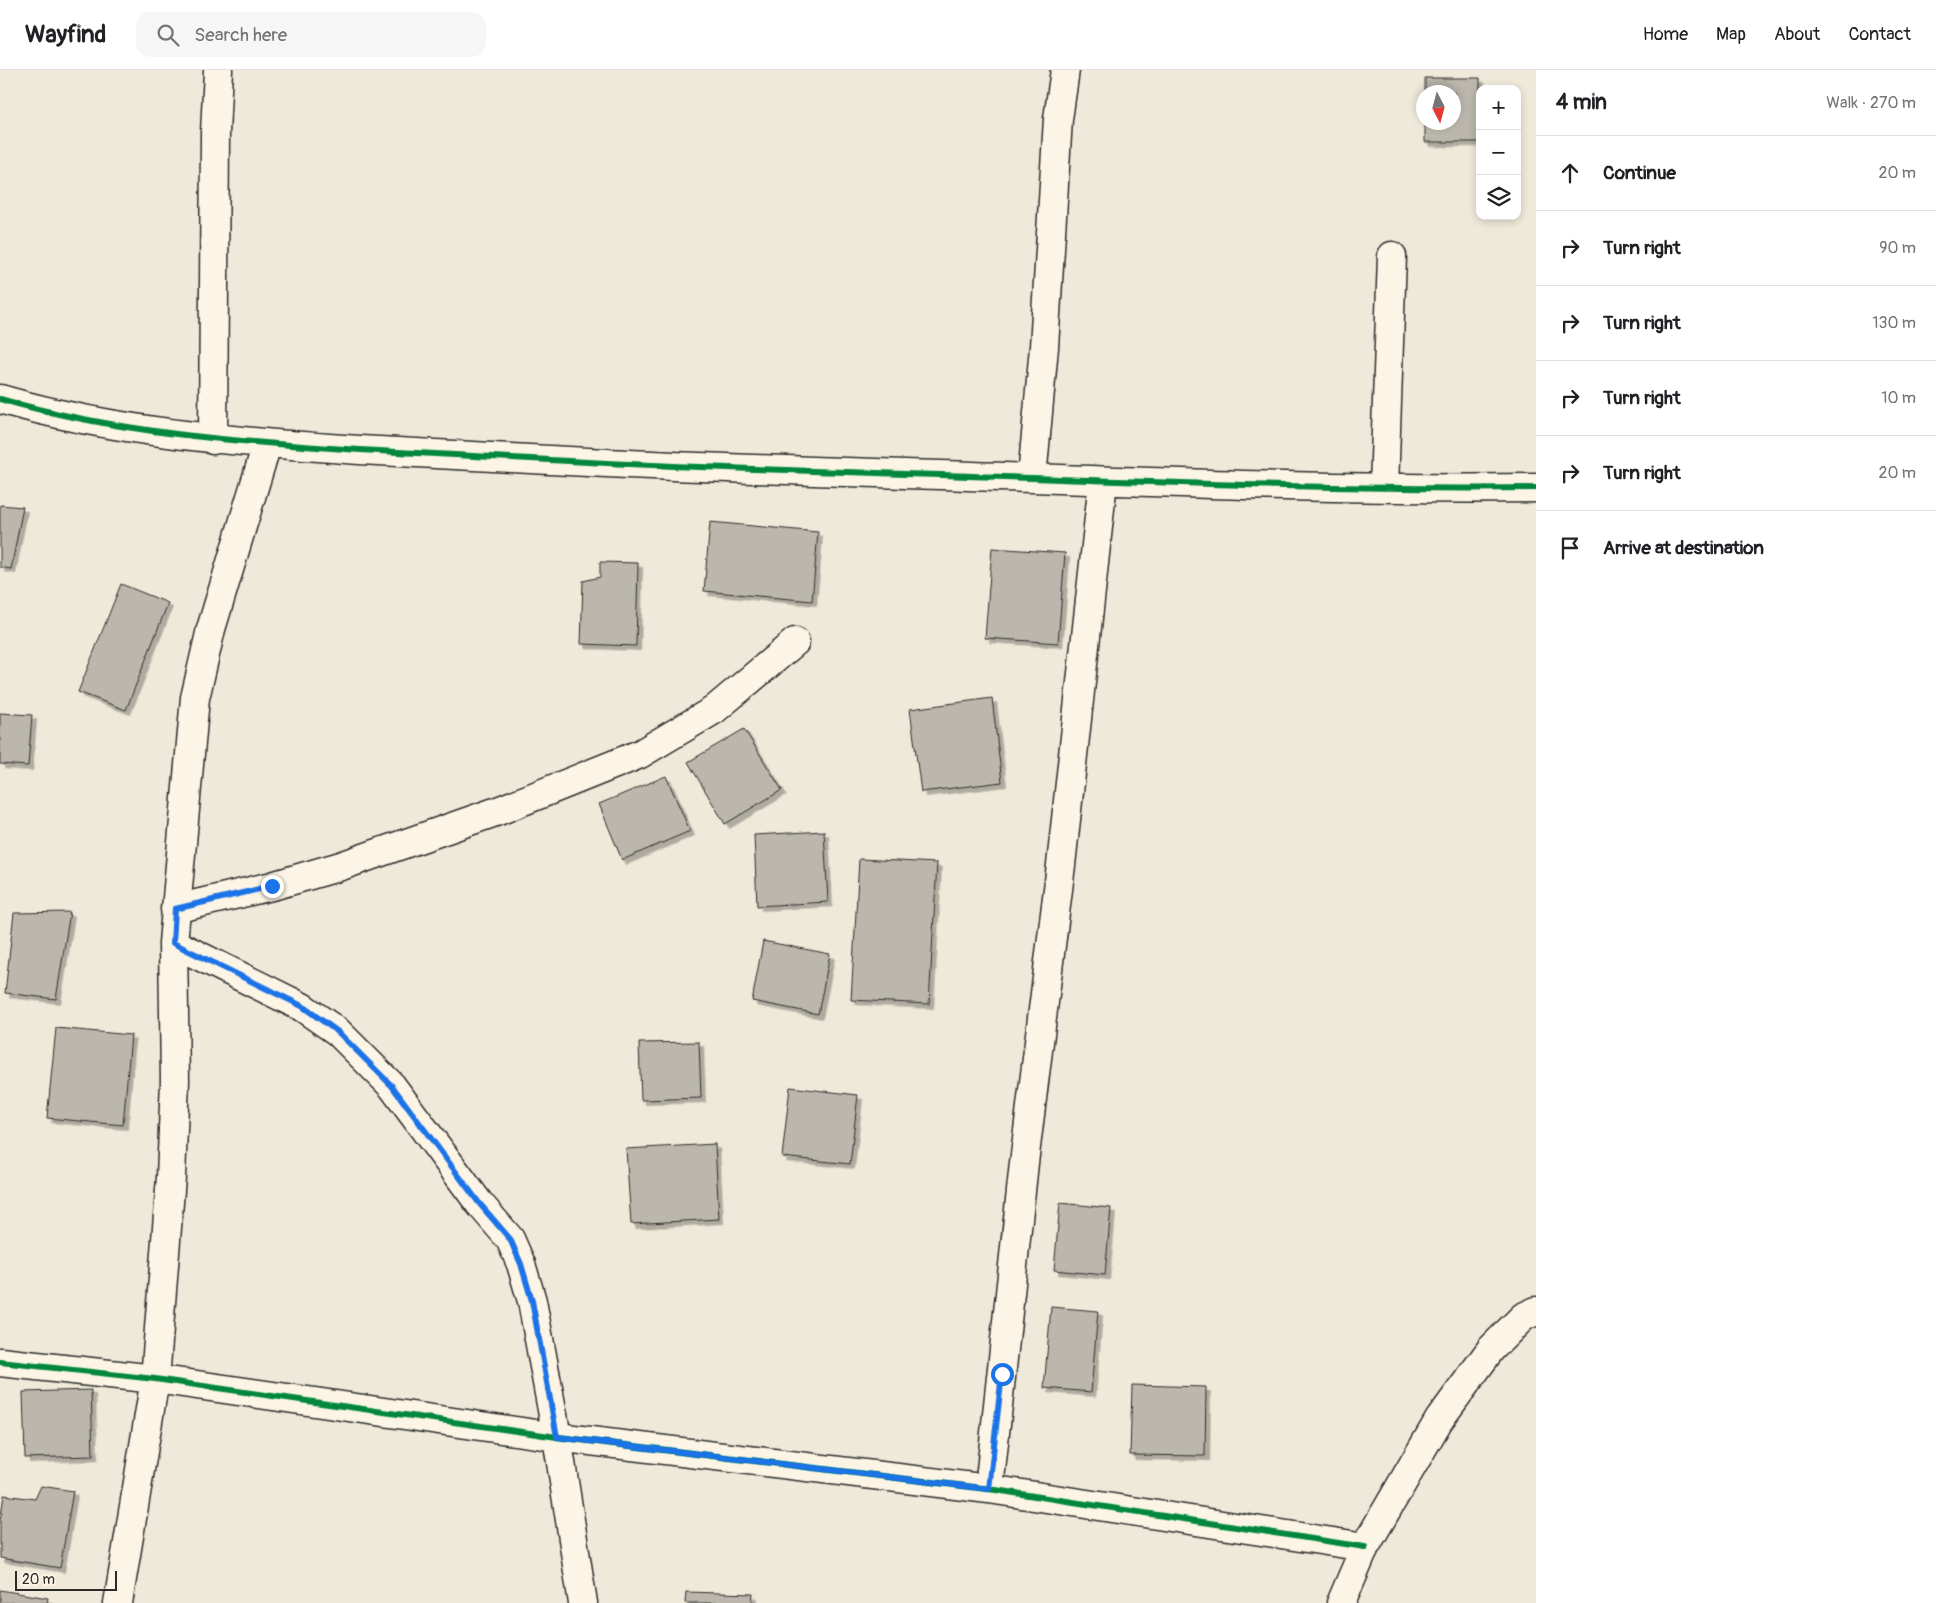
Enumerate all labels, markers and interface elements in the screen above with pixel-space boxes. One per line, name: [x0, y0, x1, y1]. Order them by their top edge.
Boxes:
search box: [136, 12, 486, 57]
text: Wayfind: [25, 20, 106, 49]
icon: search: [154, 21, 182, 49]
text: Search here: [194, 23, 287, 47]
text: Home: [1643, 23, 1688, 46]
text: Map: [1716, 23, 1746, 46]
text: About: [1774, 23, 1820, 46]
text: Contact: [1848, 23, 1911, 46]
north arrow: [1416, 85, 1461, 130]
map controls: [1476, 85, 1521, 220]
button: +: [1476, 85, 1521, 130]
text: 4 min: [1556, 89, 1607, 116]
text: Walk · 270 m: [1826, 93, 1916, 113]
button: −: [1476, 130, 1521, 175]
icon: ahead: [1556, 159, 1584, 187]
text: Continue: [1603, 161, 1676, 185]
text: 20 m: [1878, 163, 1916, 183]
button: layers: [1476, 175, 1521, 220]
icon: right: [1556, 234, 1584, 262]
text: Turn right: [1603, 236, 1681, 260]
text: 90 m: [1879, 238, 1916, 258]
icon: right: [1556, 309, 1584, 337]
text: Turn right: [1603, 311, 1681, 335]
text: 130 m: [1872, 313, 1916, 333]
icon: right: [1556, 384, 1584, 412]
text: Turn right: [1603, 386, 1681, 410]
text: 10 m: [1881, 388, 1916, 408]
icon: right: [1556, 459, 1584, 487]
text: Turn right: [1603, 461, 1681, 485]
text: 20 m: [1878, 463, 1916, 483]
icon: arrive: [1556, 534, 1584, 562]
text: Arrive at destination: [1603, 536, 1764, 560]
route end: [261, 875, 284, 898]
route start: [991, 1363, 1014, 1386]
scale bar: [15, 1568, 118, 1591]
text: 20 m: [22, 1571, 55, 1588]

